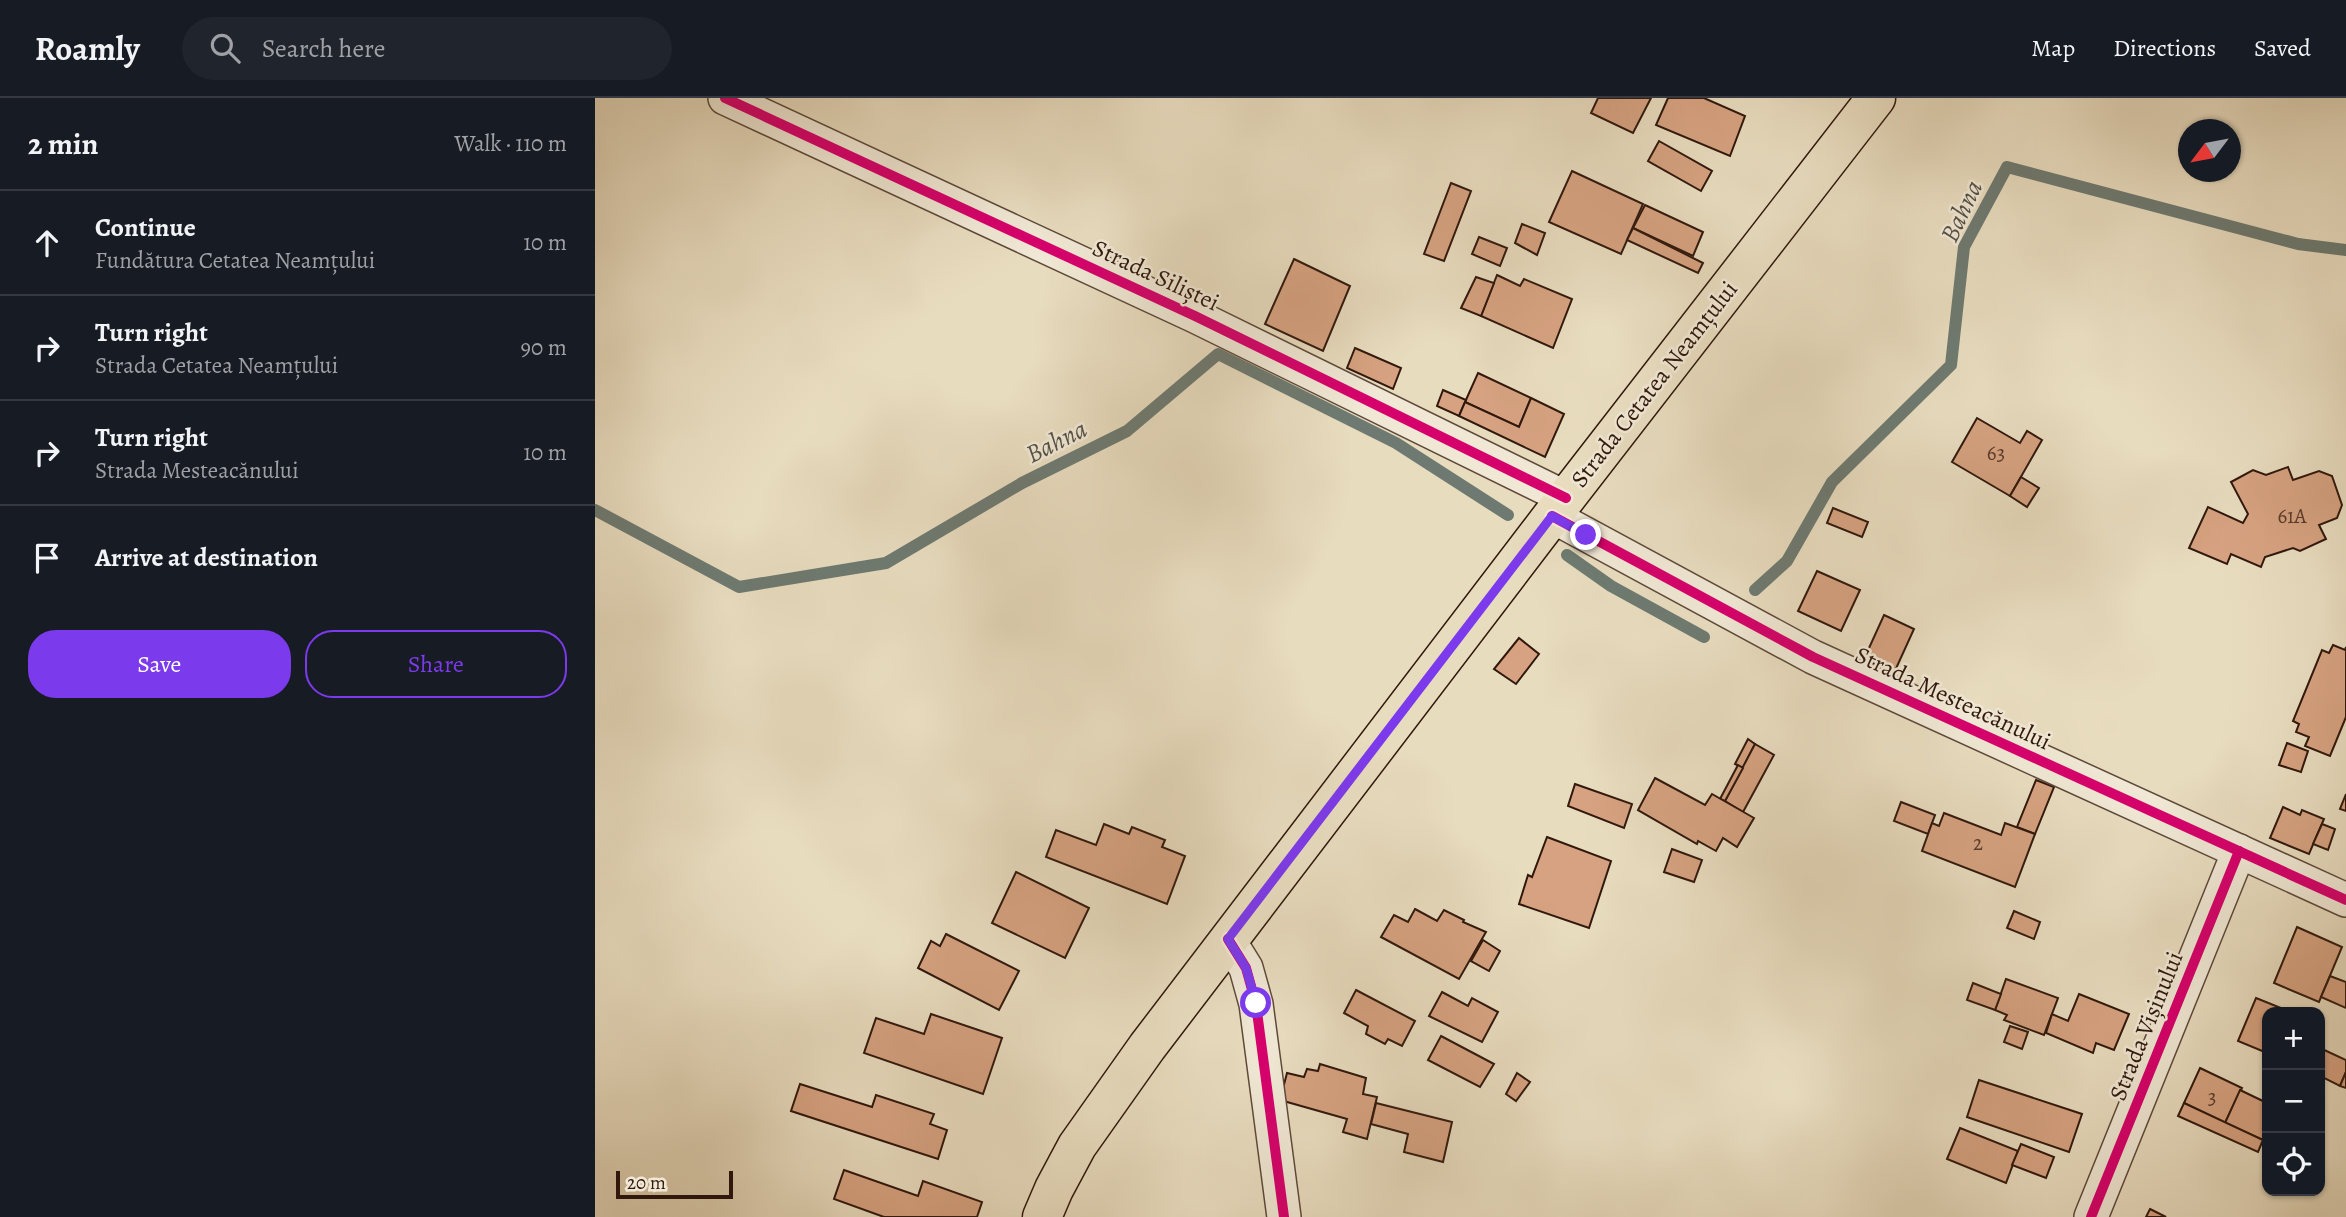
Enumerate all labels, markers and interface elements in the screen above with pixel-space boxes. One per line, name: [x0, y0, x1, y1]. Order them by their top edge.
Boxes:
search box: [182, 17, 672, 80]
text: Roamly: [35, 26, 140, 71]
icon: search: [206, 29, 244, 67]
text: Search here: [262, 31, 385, 66]
text: Map: [2031, 32, 2075, 64]
text: Directions: [2113, 32, 2216, 64]
text: Saved: [2254, 32, 2311, 64]
north arrow: [2178, 119, 2241, 182]
text: 2 min: [28, 124, 98, 164]
text: Walk · 110 m: [454, 128, 567, 159]
water label: Bahna: [1932, 175, 1991, 248]
text: Continue: [95, 210, 196, 245]
icon: ahead: [28, 224, 66, 262]
text: 10 m: [523, 227, 567, 258]
street label: Strada Siliștei: [1087, 232, 1225, 318]
text: Fundătura Cetatea Neamțului: [95, 245, 375, 276]
street label: Strada Cetatea Neamțului: [1563, 274, 1745, 494]
text: Turn right: [95, 315, 208, 350]
icon: right: [28, 329, 66, 367]
text: 90 m: [521, 332, 567, 363]
text: Strada Cetatea Neamțului: [95, 350, 338, 381]
water label: Bahna: [1020, 411, 1093, 472]
text: Turn right: [95, 420, 208, 455]
icon: right: [28, 434, 66, 472]
text: 10 m: [523, 437, 567, 468]
house number: 63: [1987, 439, 2005, 467]
text: Strada Mesteacănului: [95, 455, 299, 486]
house number: 61A: [2277, 502, 2307, 530]
route end: [1570, 519, 1601, 550]
icon: arrive: [28, 539, 66, 577]
text: Arrive at destination: [95, 540, 318, 575]
button: Save: [28, 630, 291, 698]
button: Share: [305, 630, 567, 698]
street label: Strada Mesteacănului: [1850, 639, 2056, 757]
house number: 2: [1973, 829, 1983, 857]
street label: Strada Vișinului: [2102, 947, 2190, 1105]
route start: [1240, 987, 1271, 1018]
map controls: [2262, 1007, 2325, 1196]
button: +: [2262, 1007, 2325, 1070]
button: −: [2262, 1070, 2325, 1133]
house number: 3: [2208, 1083, 2216, 1111]
button: locate: [2262, 1133, 2325, 1196]
scale bar: [616, 1168, 733, 1200]
text: 20 m: [627, 1170, 666, 1196]

